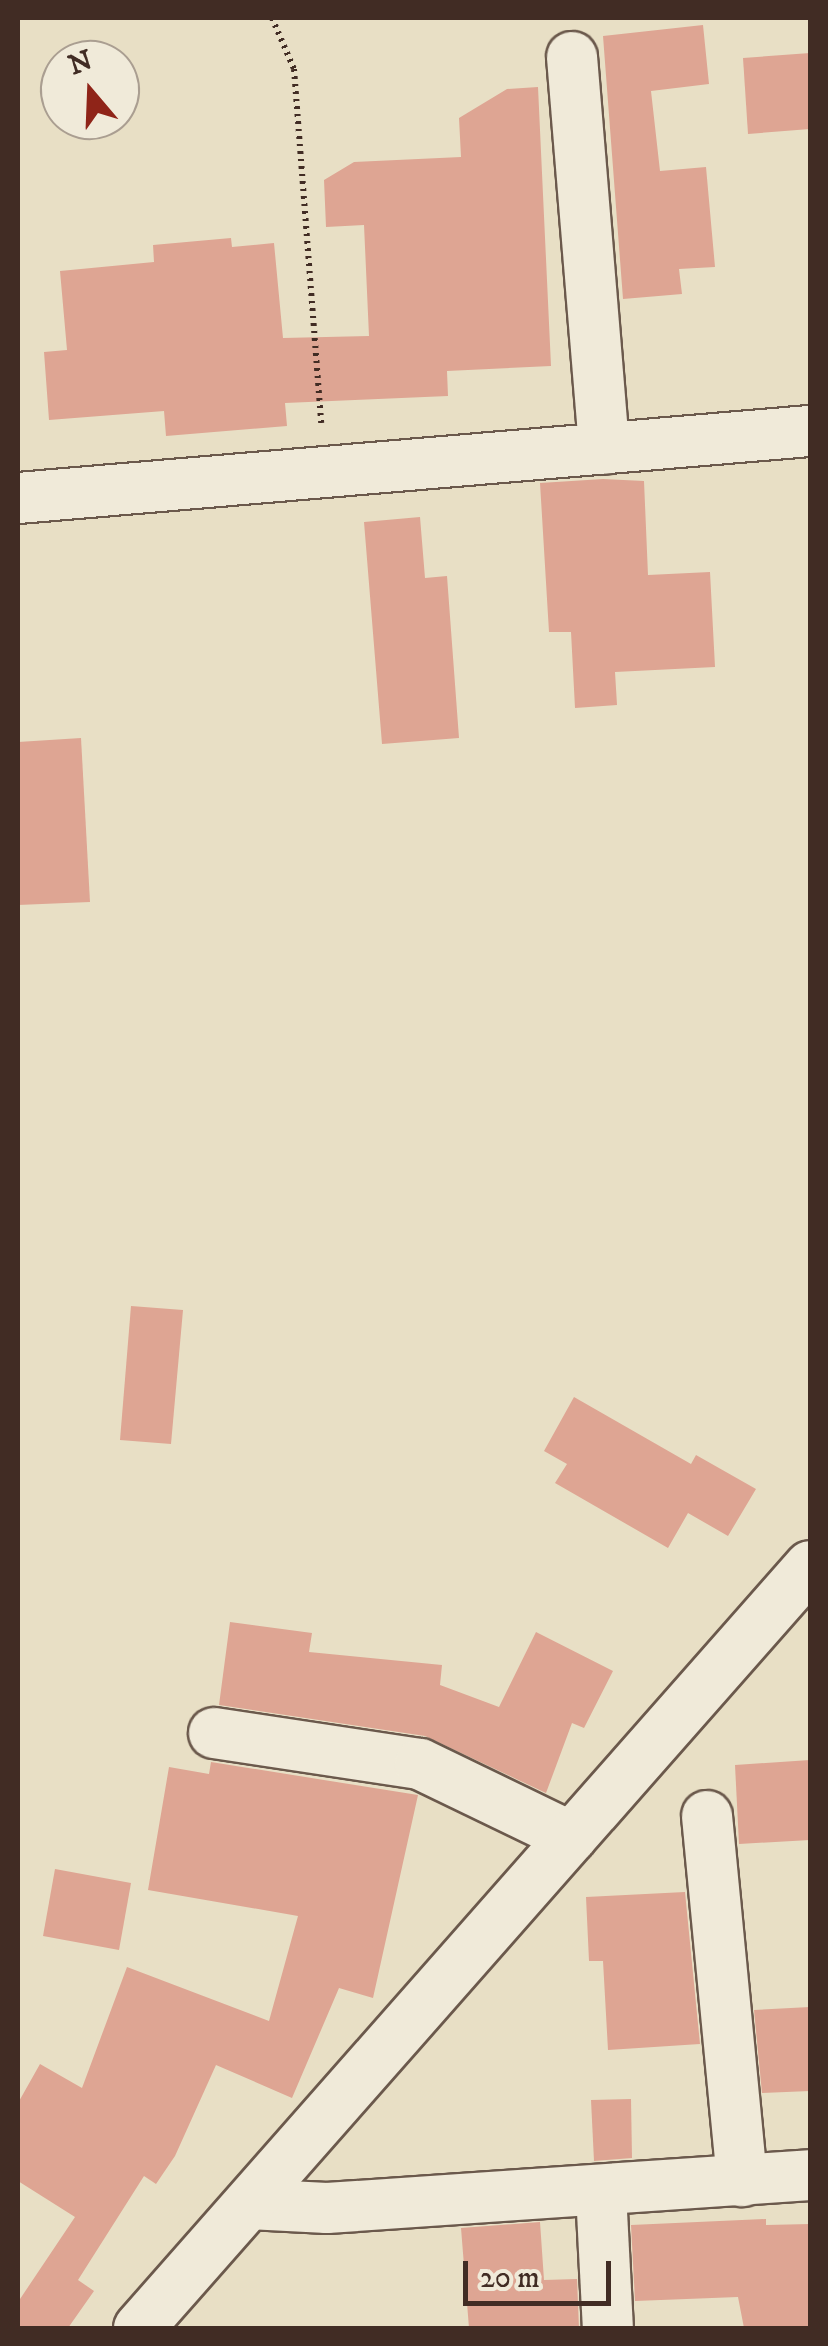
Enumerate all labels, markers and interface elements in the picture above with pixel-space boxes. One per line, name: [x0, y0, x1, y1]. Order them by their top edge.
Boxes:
north arrow: [40, 40, 140, 140]
text: N: [64, 43, 97, 83]
scale bar: [468, 2241, 616, 2303]
text: 20 m: [480, 2260, 540, 2297]

